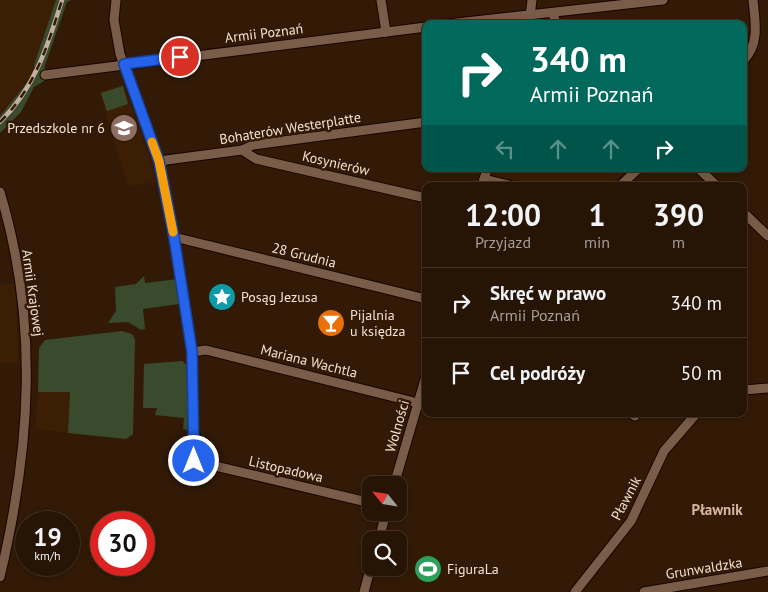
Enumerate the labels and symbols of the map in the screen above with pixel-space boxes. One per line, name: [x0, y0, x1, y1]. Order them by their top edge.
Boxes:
street label: Armii Poznań: [224, 19, 304, 47]
pin: [159, 36, 201, 78]
street label: Bohaterów Westerplatte: [218, 108, 362, 148]
school or university icon: Przedszkole nr 6: [109, 113, 139, 143]
place label: Przedszkole nr 6: [7, 119, 105, 137]
street label: Kosynierów: [300, 147, 372, 180]
street label: 28 Grudnia: [270, 238, 338, 272]
street label: Armii Krajowej: [18, 248, 48, 338]
place icon: Posąg Jezusa: [207, 282, 237, 312]
place label: Posąg Jezusa: [241, 288, 318, 306]
place label: Pijalnia u księdza: [350, 306, 406, 340]
bar icon: Pijalnia u księdza: [316, 308, 346, 338]
street label: Mariana Wachtla: [259, 340, 359, 382]
street label: Wolności: [381, 398, 413, 454]
position arrow: [167, 434, 219, 486]
street label: Listopadowa: [247, 452, 325, 486]
street label: Pławnik: [607, 473, 645, 523]
north arrow: [362, 476, 408, 521]
district label: Pławnik: [691, 500, 743, 519]
speed limit sign: 30: [90, 511, 155, 576]
street label: Grunwaldzka: [664, 553, 744, 583]
sports icon: FiguraLa: [413, 554, 443, 584]
place label: FiguraLa: [447, 560, 499, 578]

